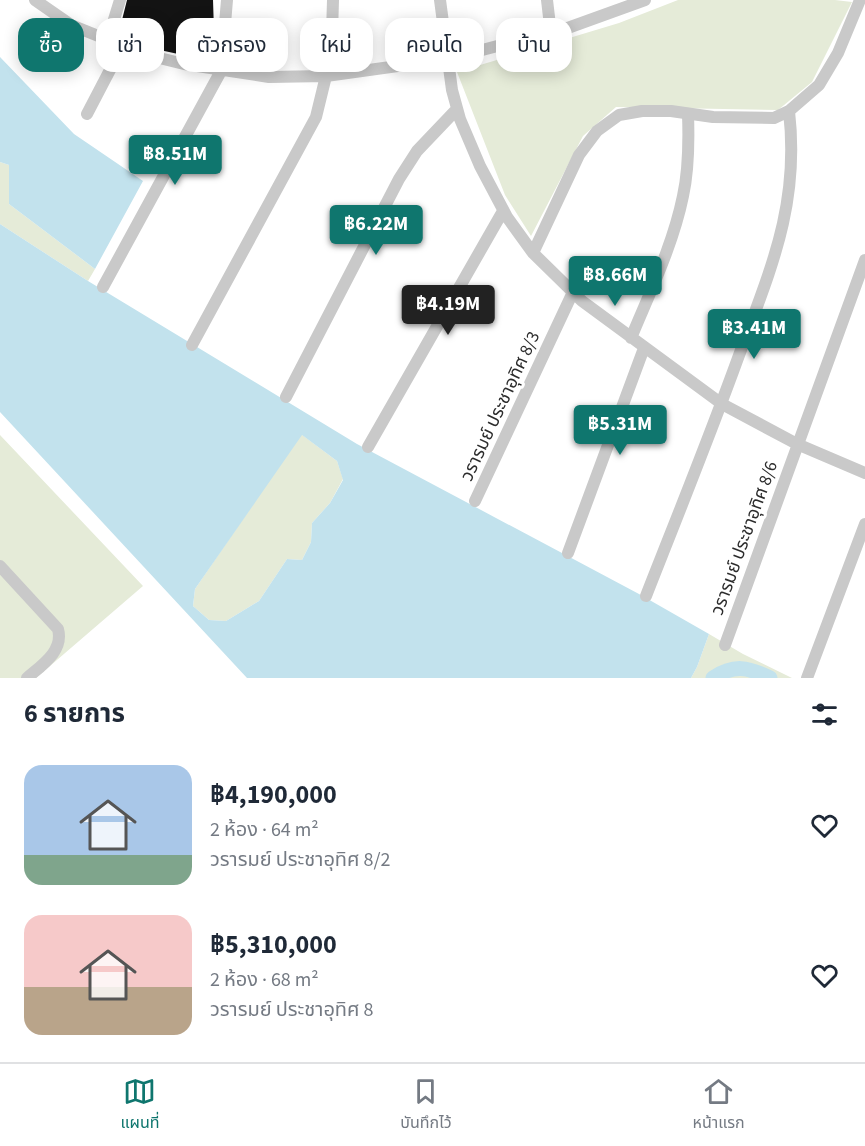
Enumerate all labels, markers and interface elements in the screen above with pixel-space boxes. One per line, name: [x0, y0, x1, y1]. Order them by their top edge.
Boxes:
chip: ซื้อ: [18, 18, 84, 72]
chip: เช่า: [96, 18, 164, 72]
chip: ตัวกรอง: [176, 18, 288, 72]
chip: ใหม่: [300, 18, 373, 72]
chip: คอนโด: [385, 18, 484, 72]
chip: บ้าน: [496, 18, 572, 72]
pin: ฿8.51M: [126, 135, 224, 186]
text: ฿8.51M: [143, 140, 207, 168]
pin: ฿6.22M: [327, 205, 425, 256]
text: ฿6.22M: [344, 210, 408, 238]
pin: ฿8.66M: [566, 256, 664, 307]
text: ฿8.66M: [583, 261, 647, 289]
pin: ฿4.19M: [399, 285, 497, 336]
text: ฿4.19M: [416, 290, 480, 318]
pin: ฿3.41M: [705, 309, 803, 360]
text: ฿3.41M: [722, 314, 786, 342]
street label: วรารมย์ ประชาอุทิศ 8/3: [455, 327, 546, 485]
pin: ฿5.31M: [571, 405, 669, 456]
text: ฿5.31M: [588, 410, 652, 438]
street label: วรารมย์ ประชาอุทิศ 8/6: [705, 458, 784, 619]
text: 6 รายการ: [24, 695, 125, 732]
icon: filters: [808, 698, 841, 731]
text: ฿4,190,000: [210, 776, 337, 813]
icon: home: [72, 789, 144, 861]
icon: heart: [808, 809, 841, 842]
text: 2 ห้อง · 64 m²: [210, 816, 319, 844]
text: วรารมย์ ประชาอุทิศ 8/2: [210, 846, 390, 874]
text: ฿5,310,000: [210, 926, 337, 963]
icon: home: [72, 939, 144, 1011]
icon: heart: [808, 959, 841, 992]
text: 2 ห้อง · 68 m²: [210, 966, 319, 994]
text: วรารมย์ ประชาอุทิศ 8: [210, 996, 374, 1024]
tab: แผนที่: [120, 1075, 159, 1135]
tab: บันทึกไว้: [400, 1075, 452, 1135]
tab: หน้าแรก: [693, 1075, 745, 1135]

